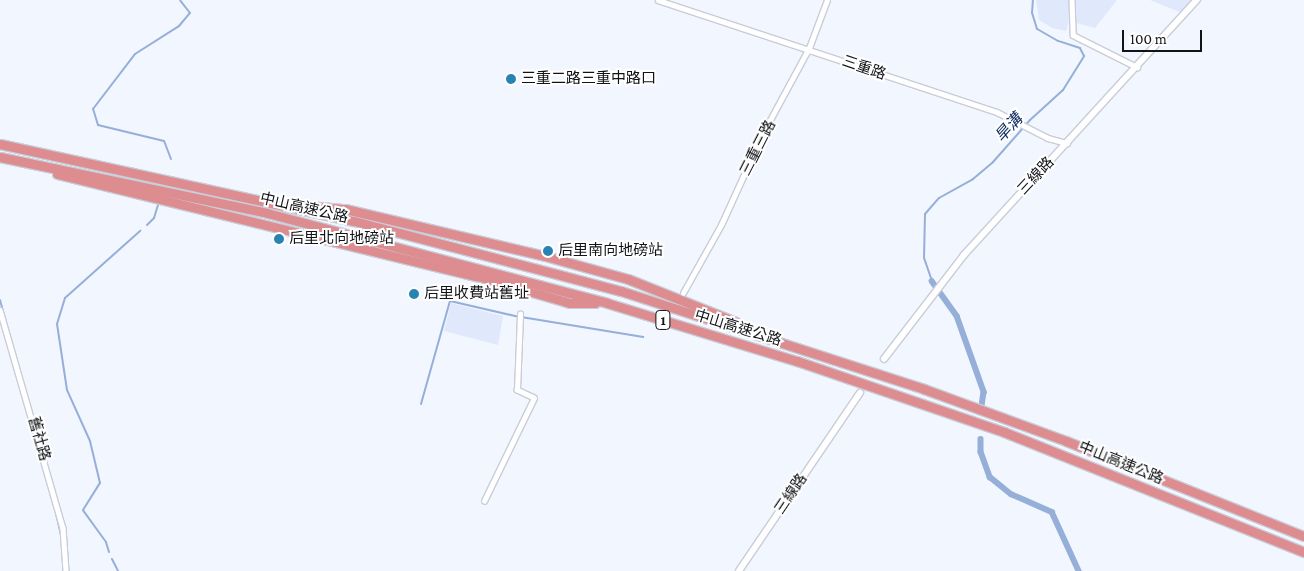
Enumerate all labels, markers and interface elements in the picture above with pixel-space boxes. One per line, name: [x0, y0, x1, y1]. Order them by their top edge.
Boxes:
scale bar: [1124, 20, 1204, 52]
text: 100 m: [1130, 31, 1167, 47]
street label: 三重路: [840, 52, 888, 84]
place label: 三重二路三重中路口: [521, 70, 656, 88]
marker: 三重二路三重中路口: [505, 73, 517, 85]
water label: 旱溝: [991, 110, 1027, 146]
street label: 三重三路: [736, 117, 780, 179]
street label: 三線路: [1014, 153, 1058, 199]
street label: 中山高速公路: [258, 189, 350, 227]
place label: 后里北向地磅站: [289, 230, 394, 248]
marker: 后里北向地磅站: [273, 233, 285, 245]
place label: 后里南向地磅站: [558, 242, 663, 260]
marker: 后里南向地磅站: [542, 245, 554, 257]
place label: 后里收費站舊址: [424, 285, 529, 303]
marker: 后里收費站舊址: [408, 288, 420, 300]
street label: 中山高速公路: [692, 306, 784, 350]
road number: 1: [654, 308, 672, 332]
street label: 舊社路: [24, 415, 54, 463]
street label: 中山高速公路: [1076, 438, 1166, 488]
street label: 三線路: [771, 470, 811, 518]

